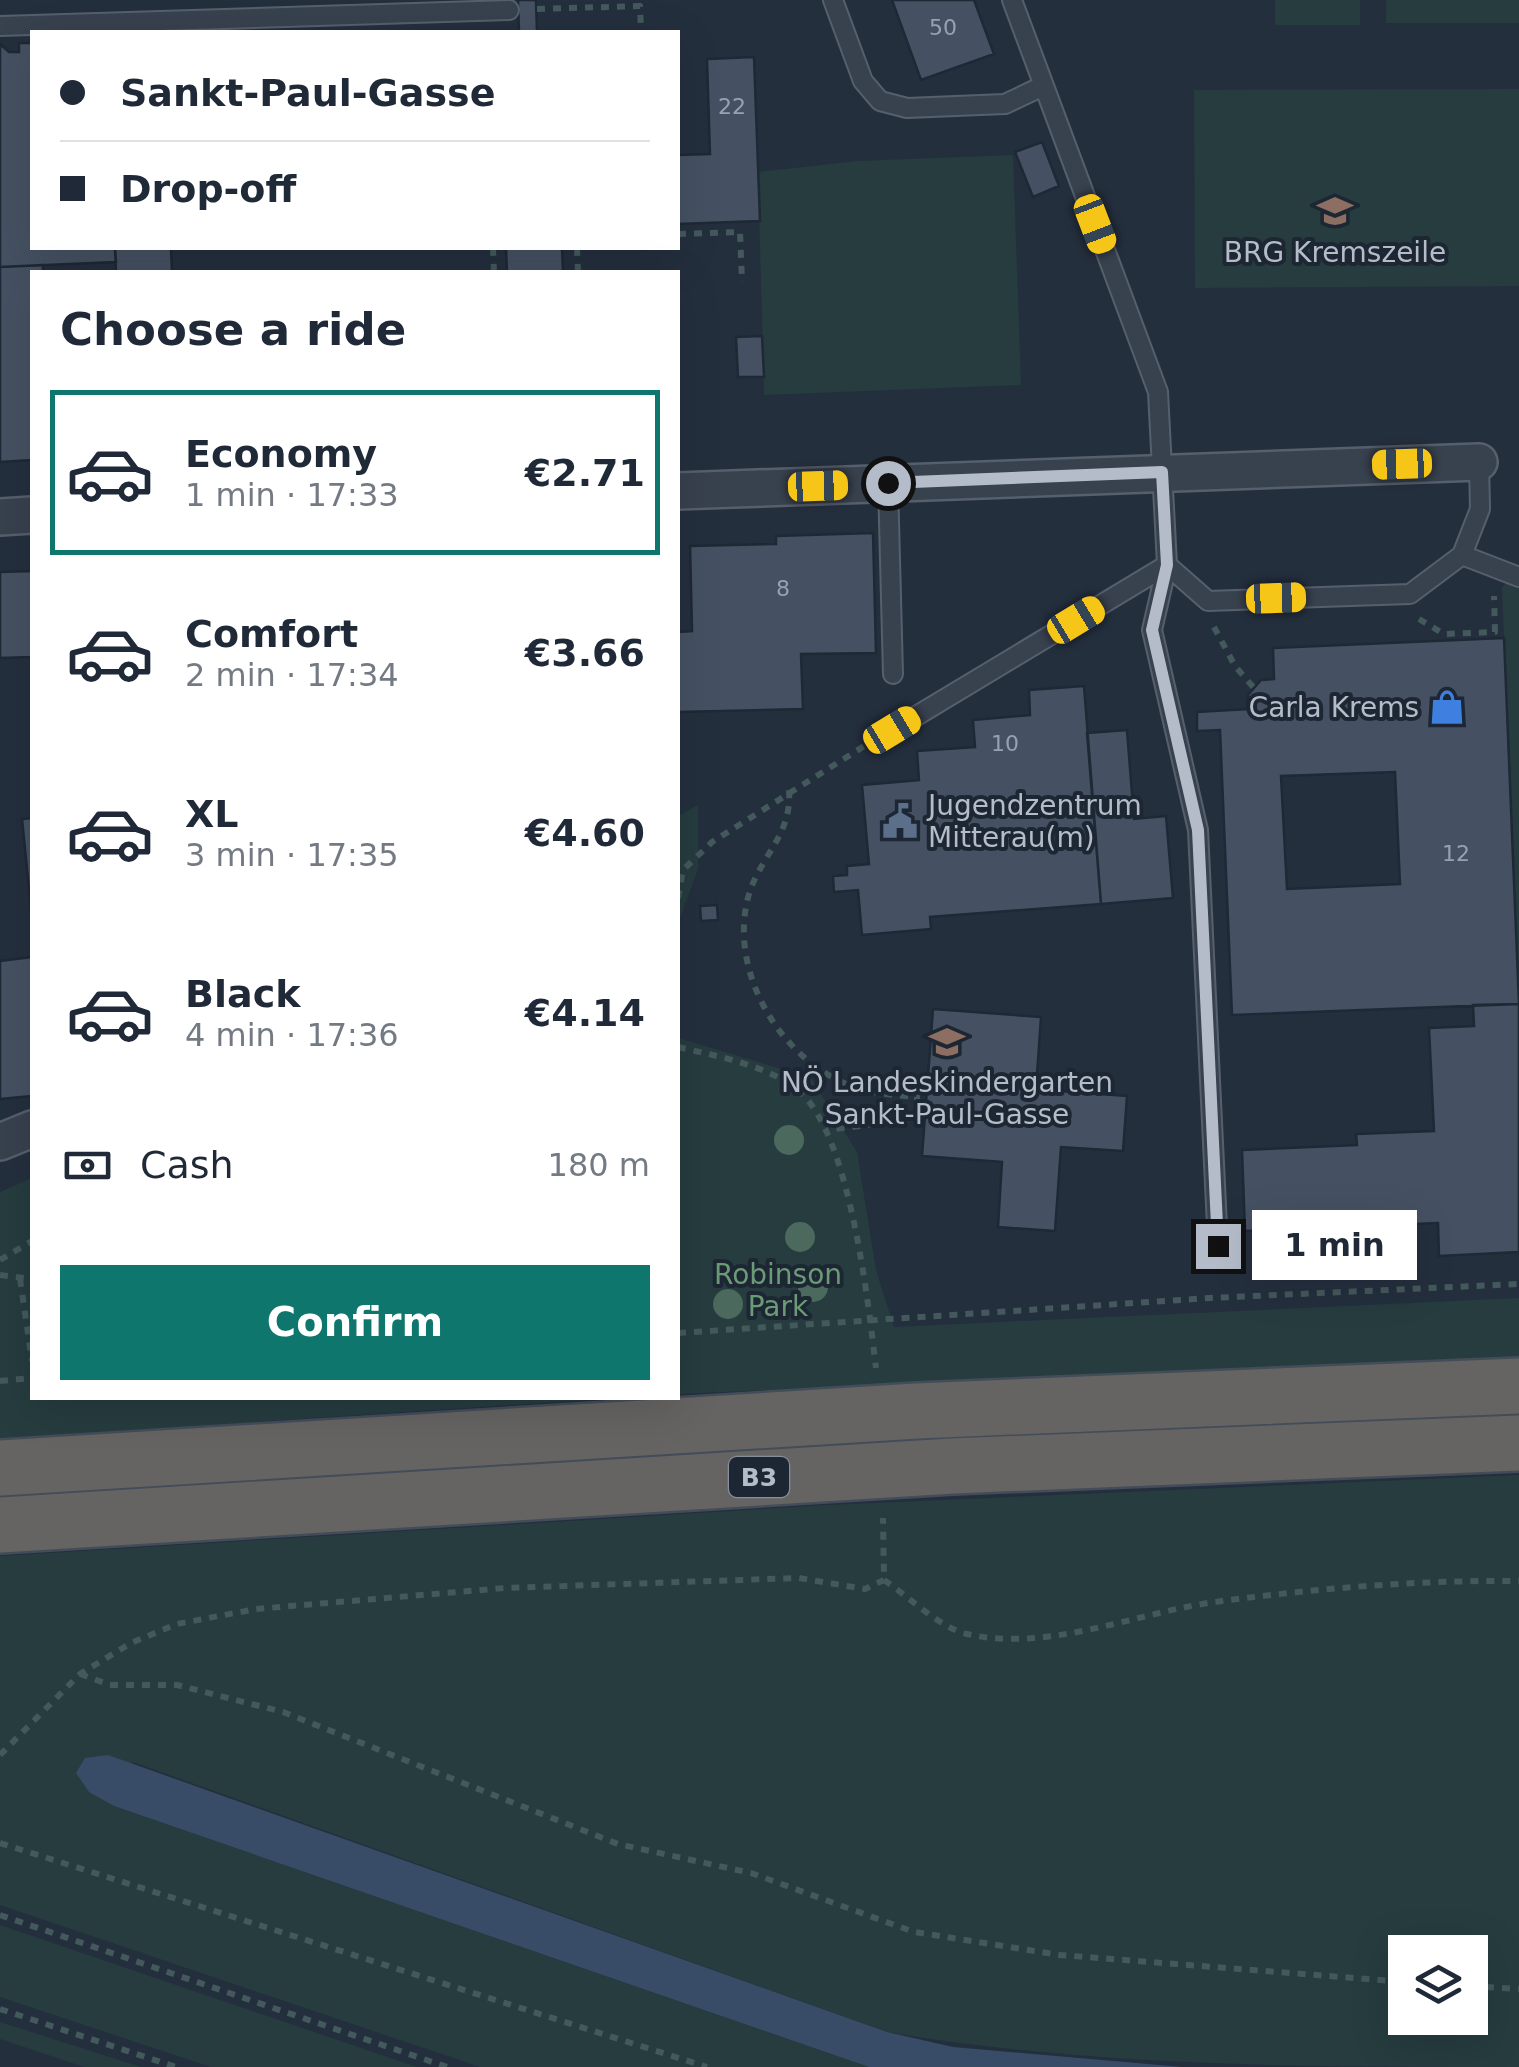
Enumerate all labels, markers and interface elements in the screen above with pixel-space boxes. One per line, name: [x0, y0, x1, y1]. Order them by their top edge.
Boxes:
house number: 50: [929, 15, 957, 40]
text: Sankt-Paul-Gasse: [120, 71, 495, 115]
house number: 22: [718, 94, 746, 119]
text: Drop-off: [120, 167, 296, 211]
car: [1070, 191, 1120, 257]
school or university icon: BRG Kremszeile: [1316, 192, 1354, 230]
place label: BRG Kremszeile: [1224, 236, 1446, 269]
text: Choose a ride: [60, 303, 406, 356]
icon: car: [65, 428, 155, 518]
text: Economy: [185, 432, 377, 476]
car: [1371, 448, 1433, 480]
text: €2.71: [525, 451, 645, 495]
route start: [866, 461, 911, 506]
car: [787, 470, 849, 502]
text: 1 min · 17:33: [185, 476, 399, 514]
house number: 8: [776, 576, 790, 601]
car: [1245, 582, 1307, 614]
car: [1043, 592, 1109, 648]
icon: car: [65, 608, 155, 698]
text: Comfort: [185, 612, 358, 656]
text: €3.66: [525, 631, 645, 675]
text: 2 min · 17:34: [185, 656, 399, 694]
shop icon: Carla Krems: [1428, 688, 1466, 726]
place label: Carla Krems: [1249, 691, 1419, 724]
car: [859, 702, 925, 758]
house number: 10: [991, 731, 1019, 756]
icon: car: [65, 788, 155, 878]
place label: Jugendzentrum Mitterau(m): [926, 789, 1142, 854]
text: XL: [185, 792, 239, 836]
public building icon: Jugendzentrum Mitterau(m): [881, 802, 919, 840]
text: €4.60: [525, 811, 645, 855]
text: 3 min · 17:35: [185, 836, 399, 874]
house number: 12: [1442, 841, 1470, 866]
icon: car: [65, 968, 155, 1058]
text: Black: [185, 972, 300, 1016]
text: €4.14: [525, 991, 645, 1035]
text: 4 min · 17:36: [185, 1016, 399, 1054]
school or university icon: NÖ Landeskindergarten Sankt-Paul-Gasse: [928, 1023, 966, 1061]
place label: NÖ Landeskindergarten Sankt-Paul-Gasse: [781, 1065, 1113, 1131]
icon: cash: [60, 1138, 115, 1193]
text: Cash: [140, 1143, 234, 1187]
text: 180 m: [548, 1146, 650, 1184]
callout: 1 min: [1253, 1211, 1418, 1281]
route end: [1196, 1224, 1241, 1269]
text: 1 min: [1284, 1226, 1385, 1264]
park label: Robinson Park: [714, 1258, 842, 1323]
button: Confirm: [60, 1265, 650, 1380]
road number: B3: [729, 1457, 789, 1497]
map controls: [1388, 1935, 1488, 2035]
button: layers: [1388, 1935, 1488, 2035]

